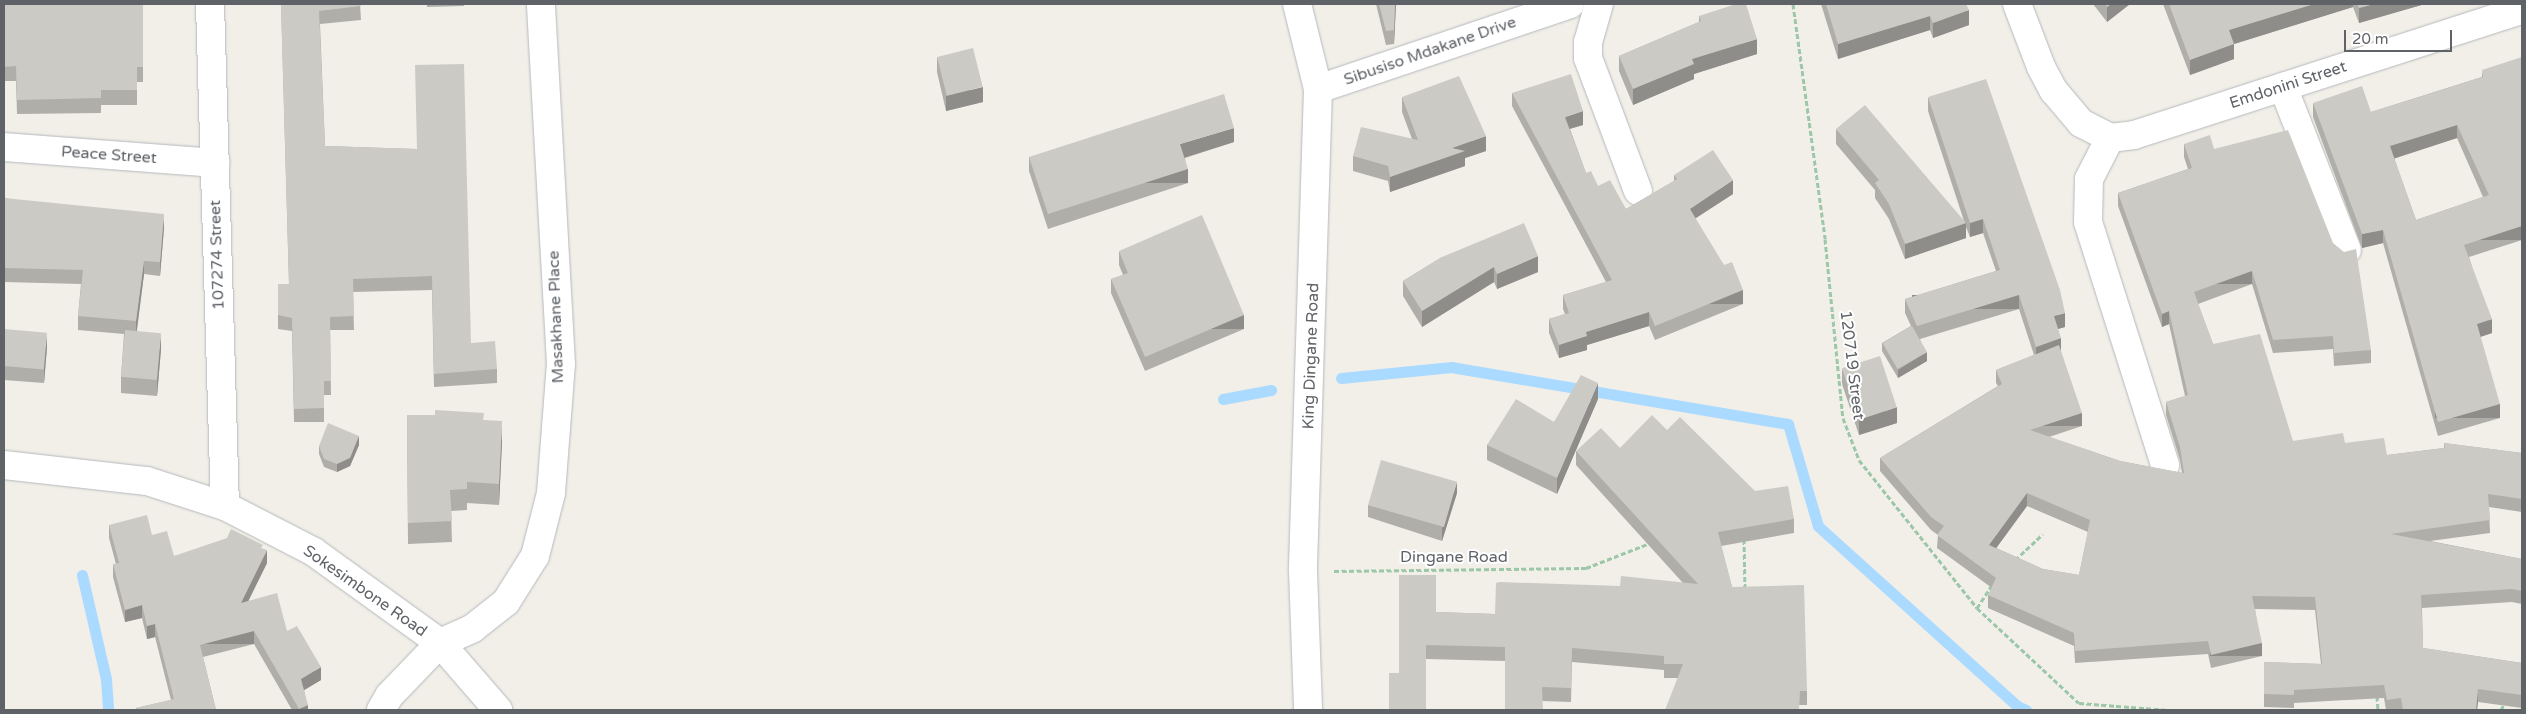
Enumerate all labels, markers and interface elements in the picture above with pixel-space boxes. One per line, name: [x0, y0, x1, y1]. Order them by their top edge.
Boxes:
street label: Sibusiso Mdakane Drive: [1341, 12, 1519, 90]
scale bar: [2346, 20, 2454, 52]
text: 20 m: [2352, 30, 2389, 48]
street label: Emdonini Street: [2227, 57, 2349, 113]
street label: Peace Street: [60, 142, 158, 168]
street label: 107274 Street: [205, 200, 229, 310]
street label: Masakhane Place: [544, 250, 568, 384]
street label: King Dingane Road: [1299, 282, 1323, 430]
street label: 120719 Street: [1836, 309, 1868, 421]
street label: Sokesimbone Road: [299, 541, 431, 641]
street label: Dingane Road: [1400, 547, 1508, 567]

